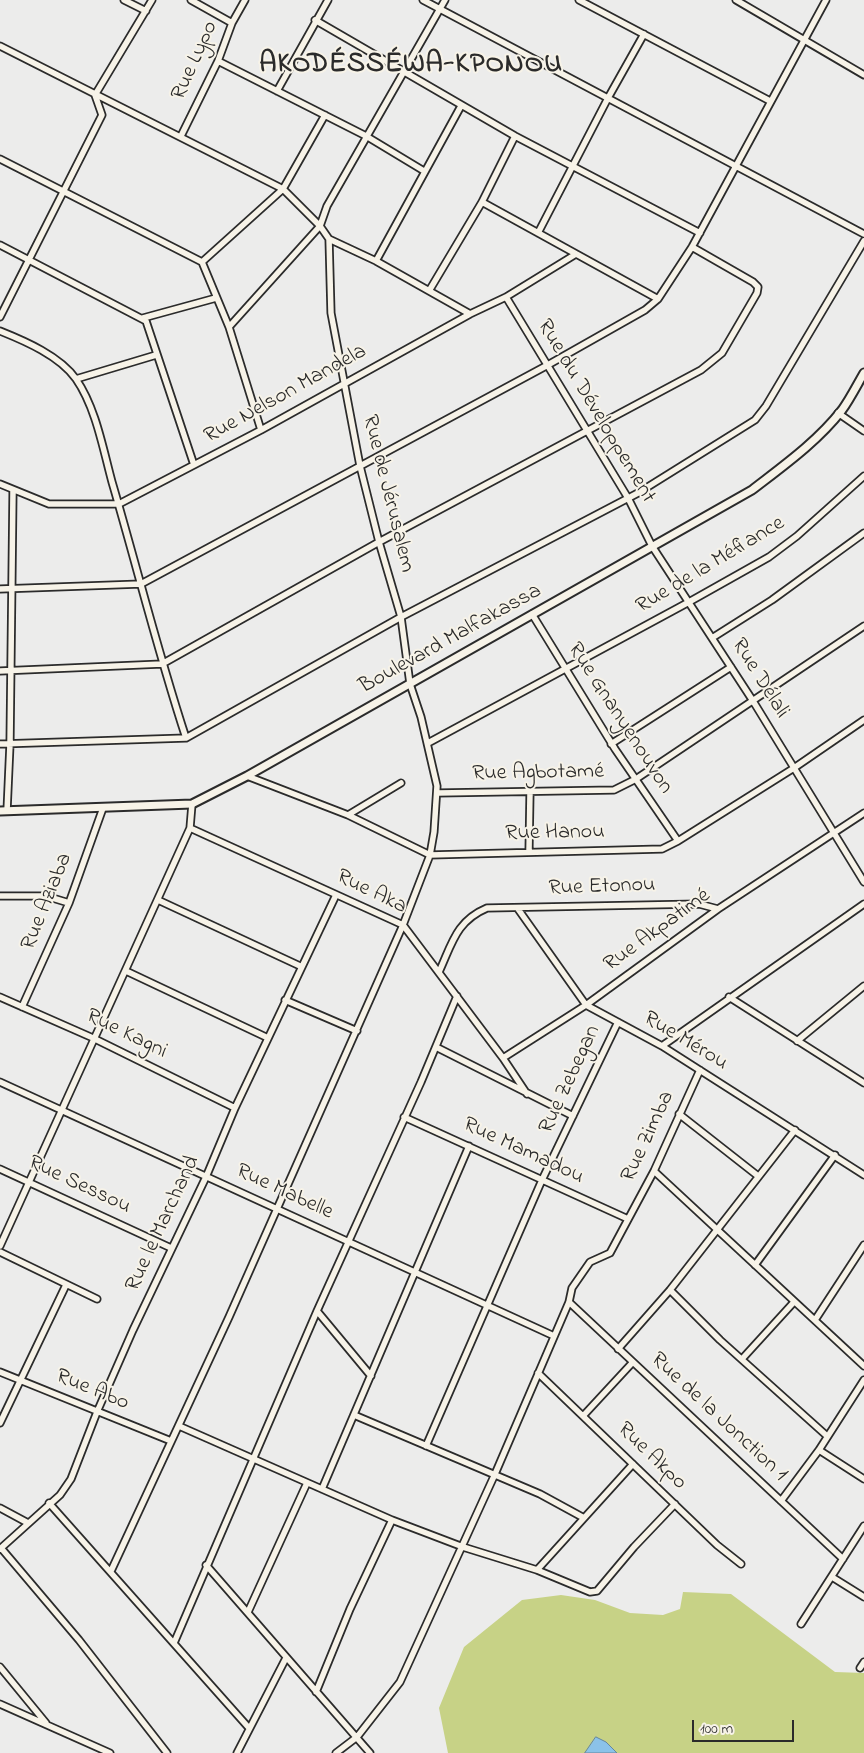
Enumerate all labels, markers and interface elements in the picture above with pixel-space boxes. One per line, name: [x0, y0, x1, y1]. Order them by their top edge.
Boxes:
street label: Rue Lypo: [167, 17, 225, 105]
district label: AKODÉSSÉWA-KPONOU: [257, 49, 565, 83]
street label: Rue du Développement: [530, 315, 660, 509]
street label: Rue Nelson Mandela: [200, 340, 372, 450]
street label: Rue de Jérusalem: [355, 413, 419, 575]
street label: Rue de la Méfiance: [632, 511, 790, 621]
street label: Boulevard Malfakassa: [355, 579, 547, 701]
street label: Rue Délali: [724, 634, 794, 724]
street label: Rue Gnanyenouvon: [560, 638, 678, 800]
street label: Rue Agbotamé: [472, 760, 604, 788]
street label: Rue Hanou: [505, 820, 605, 848]
street label: Rue Aziaba: [17, 850, 79, 954]
street label: Rue Aka: [331, 865, 411, 921]
street label: Rue Etonou: [548, 873, 656, 903]
street label: Rue Akpatimé: [600, 883, 716, 979]
street label: Rue Kagni: [81, 1004, 171, 1066]
street label: Rue Mérou: [638, 1006, 732, 1078]
street label: Rue Zebegan: [534, 1022, 608, 1138]
street label: Rue Zimba: [617, 1087, 681, 1187]
street label: Rue Mamadou: [458, 1112, 588, 1192]
street label: Rue Sessou: [23, 1151, 135, 1221]
street label: Rue le Marchand: [121, 1152, 207, 1296]
street label: Rue Mabelle: [231, 1159, 337, 1227]
street label: Rue de la Jonction 1: [644, 1348, 792, 1488]
street label: Rue Abo: [52, 1364, 132, 1418]
street label: Rue Akpo: [611, 1417, 691, 1497]
scale bar: [694, 1710, 796, 1742]
text: 100 m: [700, 1718, 733, 1740]

